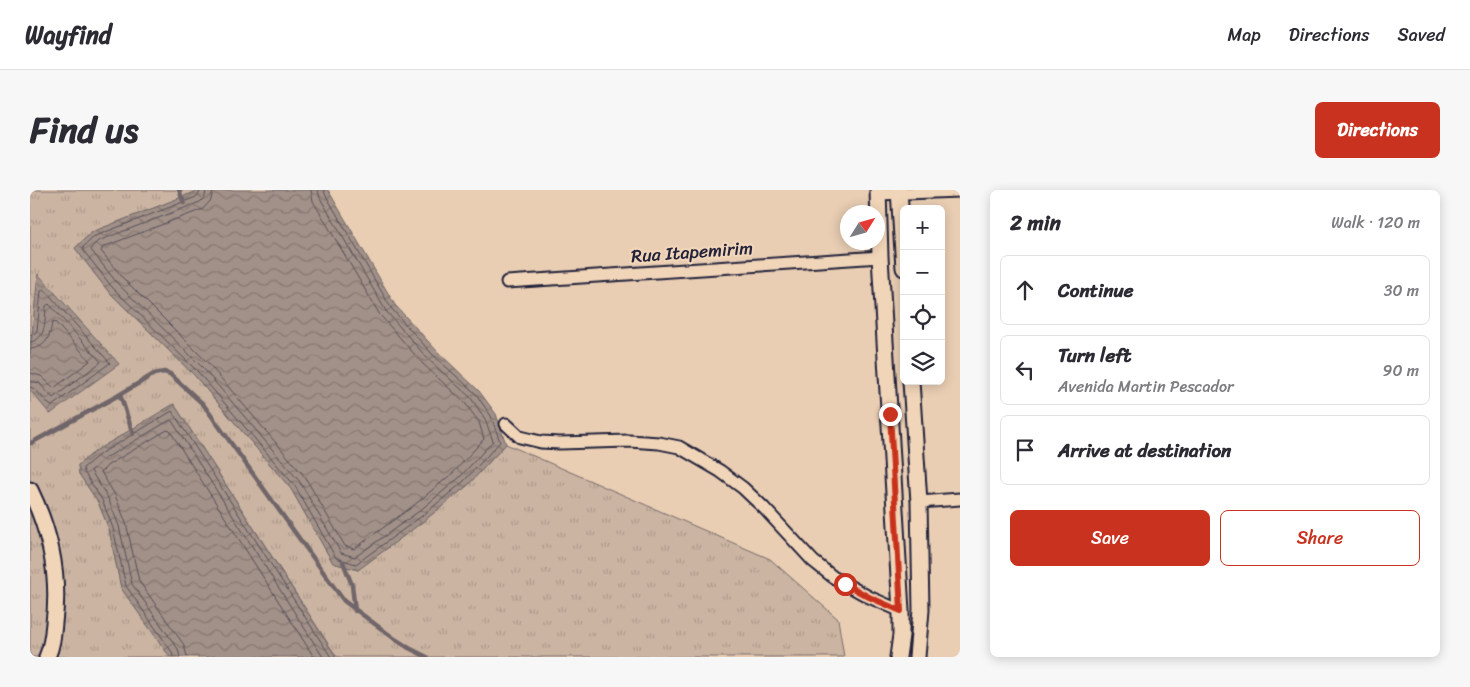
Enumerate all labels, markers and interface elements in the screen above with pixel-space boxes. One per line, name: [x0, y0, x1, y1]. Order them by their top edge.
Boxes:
text: Wayfind: [25, 14, 111, 56]
text: Map: [1228, 19, 1261, 51]
text: Directions: [1289, 19, 1370, 51]
text: Saved: [1398, 19, 1445, 51]
text: Find us: [30, 99, 138, 161]
button: Directions: [1315, 102, 1440, 158]
text: 2 min: [1010, 204, 1061, 242]
north arrow: [840, 205, 885, 250]
map controls: [900, 205, 945, 385]
button: +: [900, 205, 945, 250]
text: Walk · 120 m: [1331, 208, 1420, 237]
street label: Rua Itapemirim: [630, 232, 754, 272]
button: −: [900, 250, 945, 295]
text: Continue: [1058, 274, 1134, 307]
icon: ahead: [1011, 276, 1039, 304]
text: 30 m: [1384, 276, 1419, 305]
button: locate: [900, 295, 945, 340]
text: Turn left: [1058, 339, 1131, 372]
button: layers: [900, 340, 945, 385]
icon: left: [1011, 356, 1039, 384]
text: 90 m: [1383, 356, 1419, 385]
text: Avenida Martin Pescador: [1058, 372, 1234, 401]
route end: [879, 403, 902, 426]
text: Arrive at destination: [1058, 434, 1231, 467]
icon: arrive: [1011, 436, 1039, 464]
button: Save: [1010, 510, 1210, 566]
button: Share: [1220, 510, 1420, 566]
route start: [834, 573, 857, 596]

